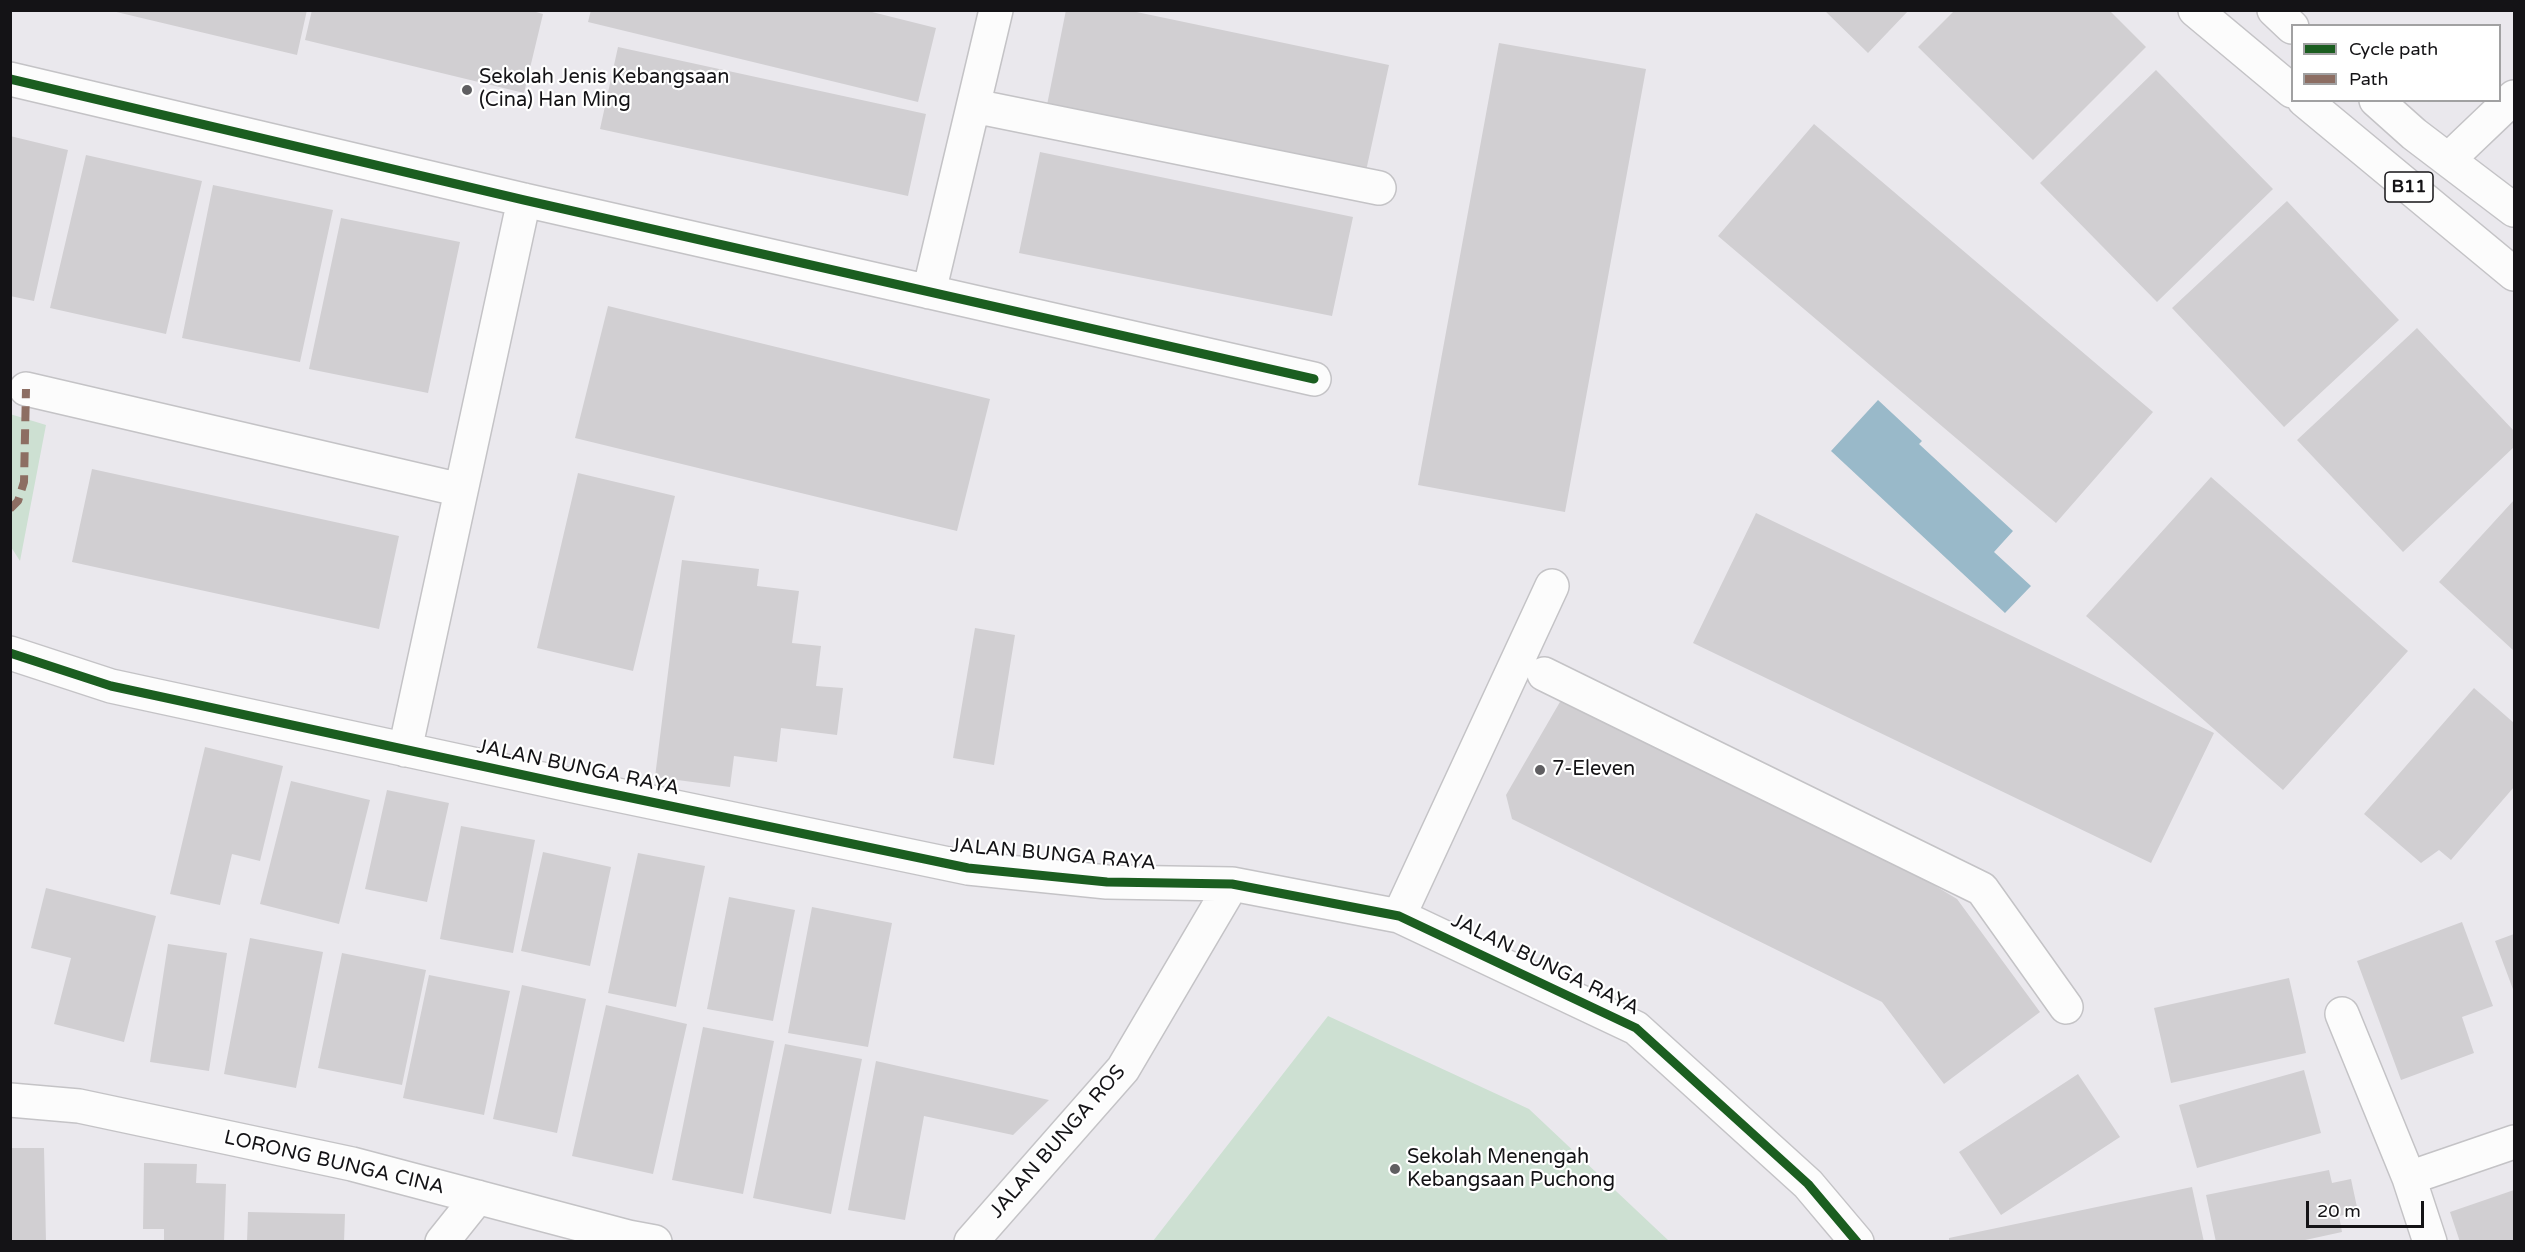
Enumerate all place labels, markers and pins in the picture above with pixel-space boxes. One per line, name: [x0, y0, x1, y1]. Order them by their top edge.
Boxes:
place label: Sekolah Jenis Kebangsaan (Cina) Han Ming: [479, 66, 729, 113]
marker: Sekolah Jenis Kebangsaan (Cina) Han Ming: [460, 83, 474, 97]
place label: 7-Eleven: [1552, 758, 1635, 782]
marker: 7-Eleven: [1533, 763, 1547, 777]
place label: Sekolah Menengah Kebangsaan Puchong: [1407, 1146, 1615, 1193]
marker: Sekolah Menengah Kebangsaan Puchong: [1388, 1162, 1402, 1176]

